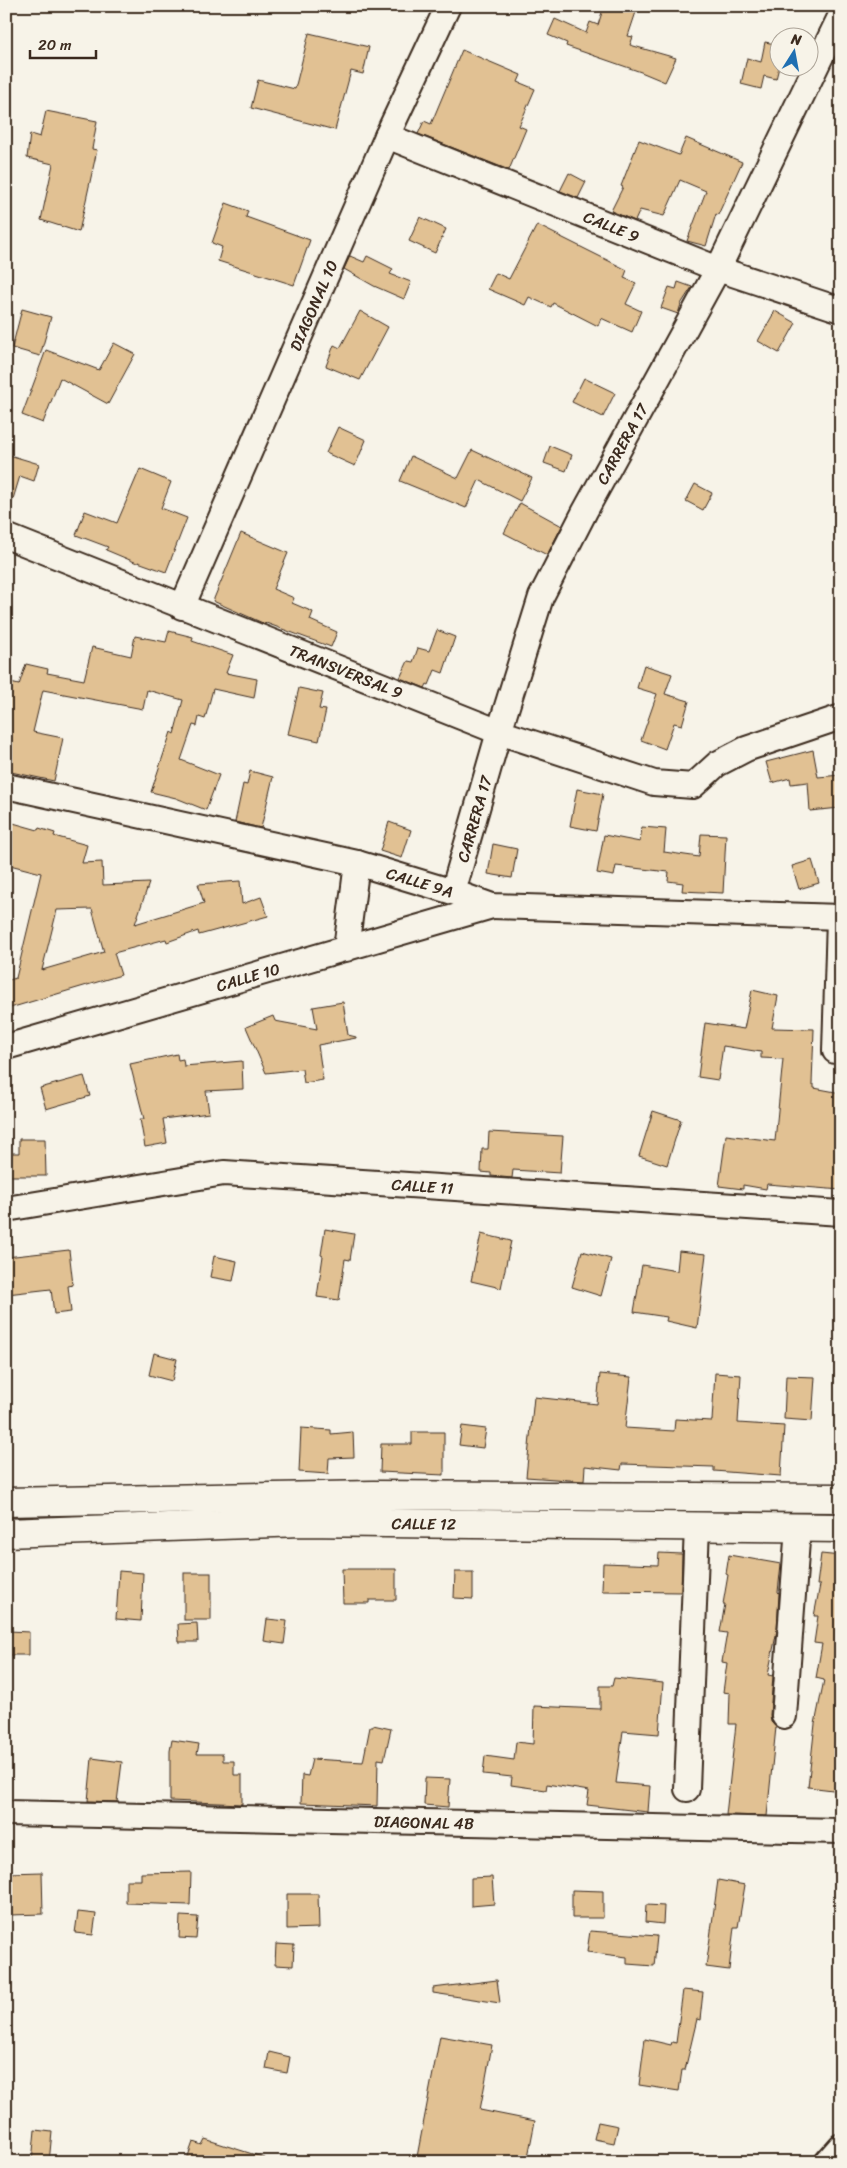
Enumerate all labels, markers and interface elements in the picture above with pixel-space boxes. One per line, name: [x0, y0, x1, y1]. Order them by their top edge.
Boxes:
text: N: [788, 26, 804, 53]
scale bar: [30, 28, 96, 60]
north arrow: [770, 28, 820, 78]
text: 20 m: [38, 32, 72, 58]
street label: CALLE 9: [579, 202, 644, 251]
street label: DIAGONAL 10: [281, 255, 346, 356]
street label: CARRERA 17: [588, 397, 657, 490]
street label: TRANSVERSAL 9: [285, 636, 407, 707]
street label: CARRERA 17: [448, 772, 501, 866]
street label: CALLE 9A: [383, 859, 457, 906]
street label: CALLE 10: [213, 954, 284, 1000]
street label: CALLE 11: [391, 1170, 455, 1203]
street label: CALLE 12: [391, 1509, 456, 1539]
street label: DIAGONAL 4B: [373, 1807, 474, 1838]

